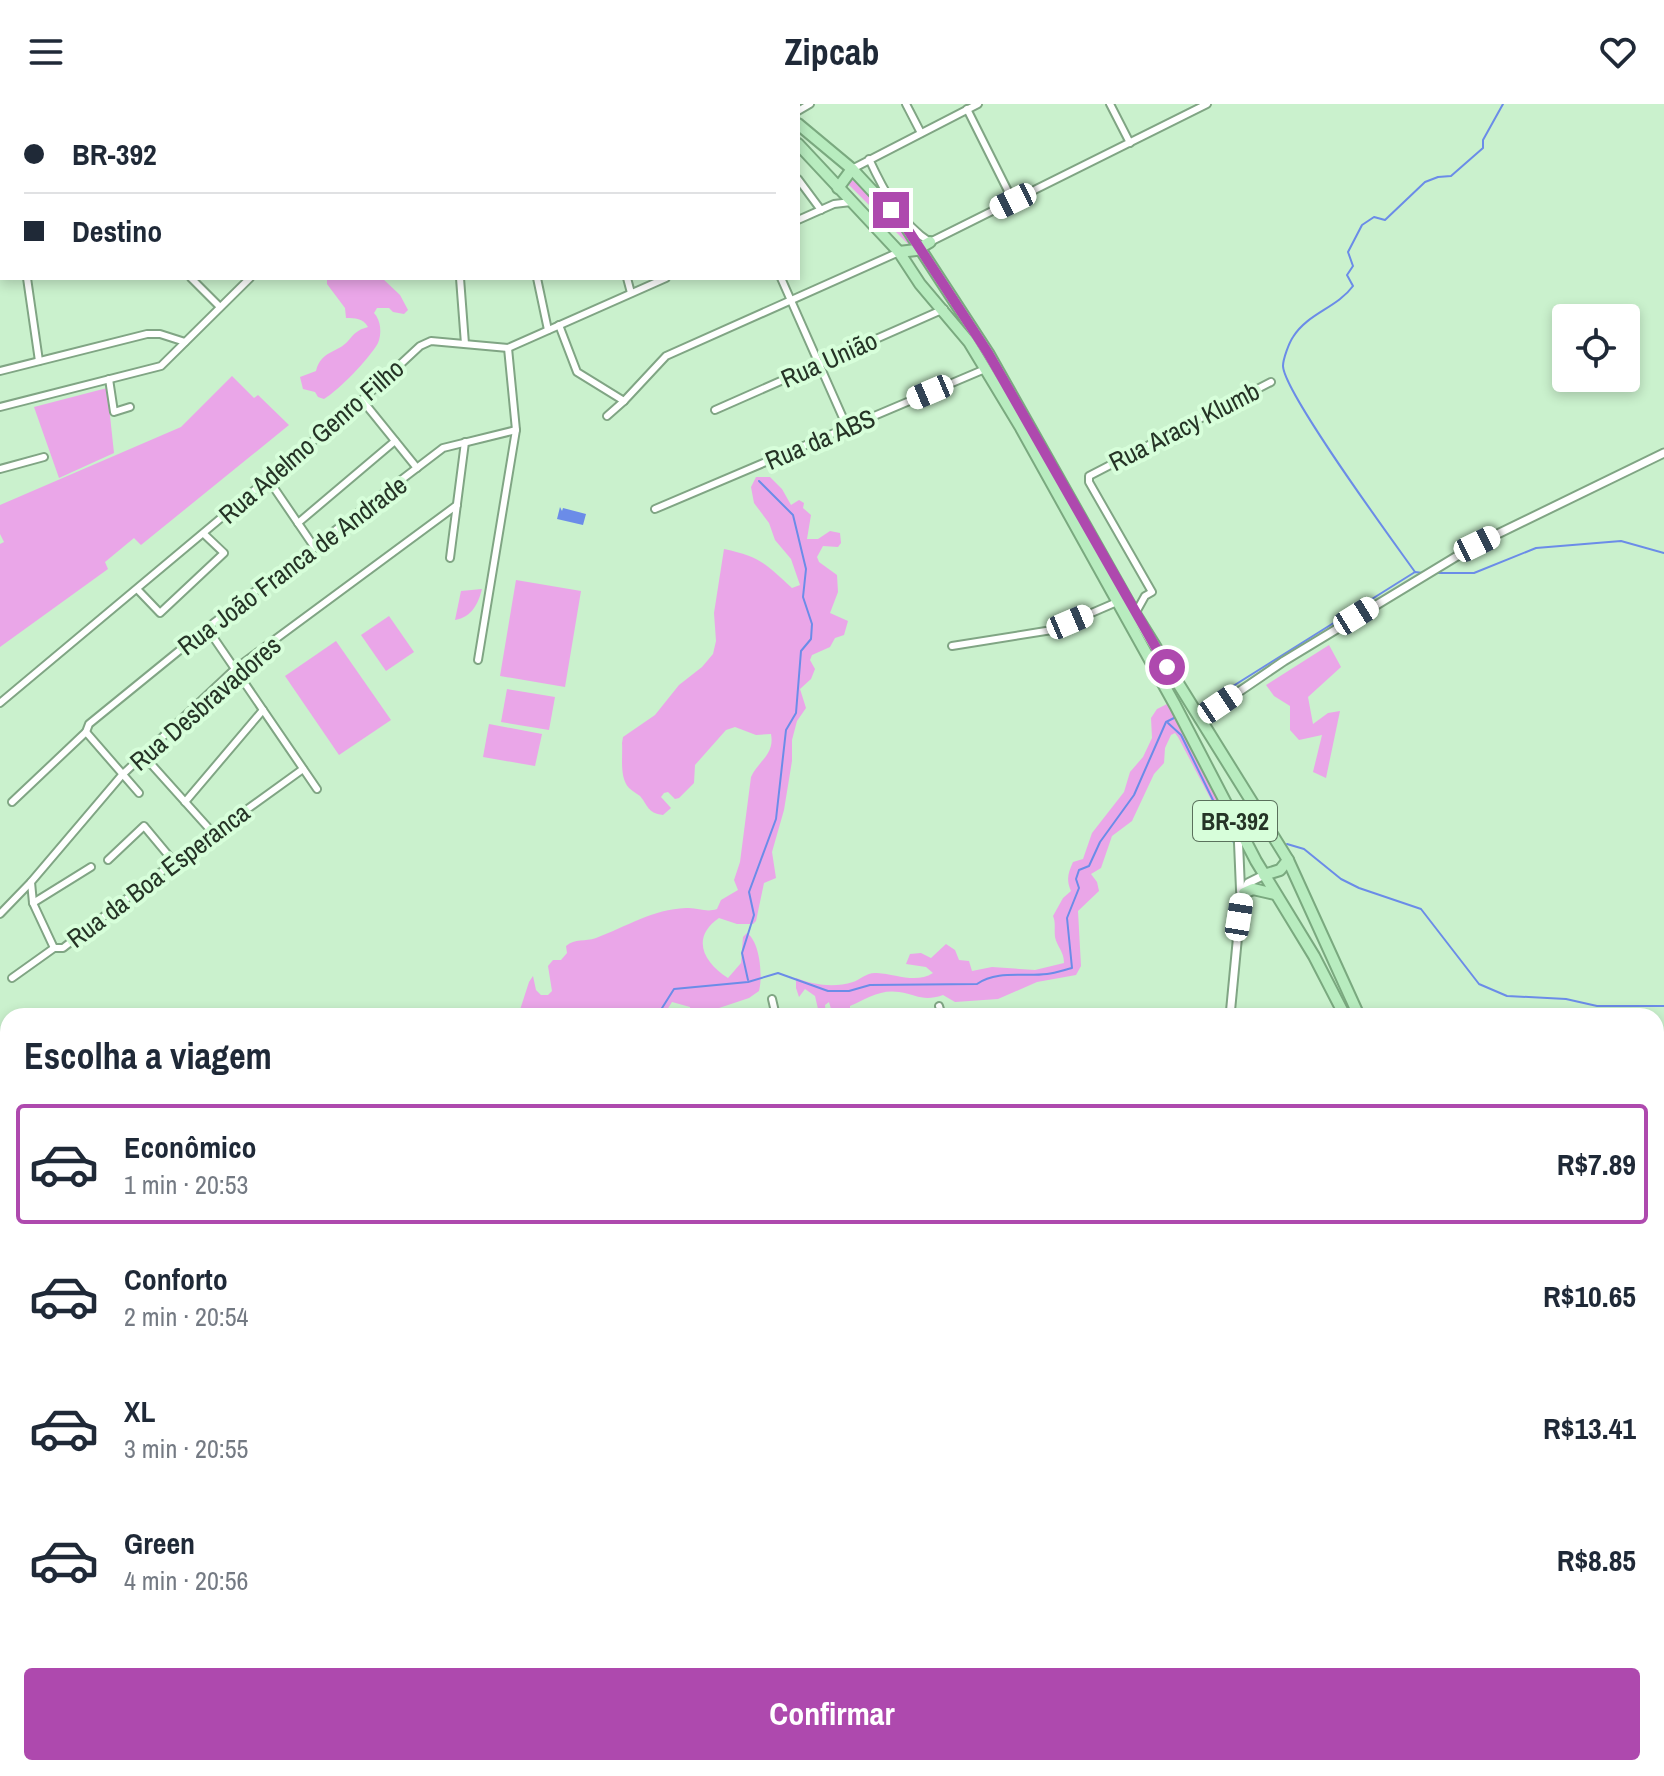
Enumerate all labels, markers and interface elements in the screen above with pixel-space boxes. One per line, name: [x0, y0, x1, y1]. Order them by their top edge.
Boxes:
text: Zipcab: [784, 28, 880, 76]
icon: menu: [24, 30, 68, 74]
icon: heart: [1596, 30, 1640, 74]
text: BR-392: [72, 134, 157, 174]
car: [986, 180, 1040, 222]
route end: [873, 192, 909, 228]
text: Destino: [72, 211, 162, 251]
map controls: [1552, 304, 1640, 392]
button: locate: [1552, 304, 1640, 392]
street label: Rua União: [775, 322, 883, 396]
street label: Rua Adelmo Genro Filho: [211, 351, 411, 531]
car: [903, 372, 957, 412]
street label: Rua Aracy Klumb: [1103, 373, 1265, 479]
street label: Rua da ABS: [760, 400, 880, 478]
street label: Rua João Franca de Andrade: [170, 467, 414, 663]
car: [1450, 523, 1504, 565]
car: [1329, 593, 1383, 639]
car: [1043, 602, 1097, 642]
street label: Rua Desbravadores: [122, 628, 288, 778]
route start: [1149, 649, 1185, 685]
car: [1193, 681, 1247, 727]
street label: Rua da Boa Esperanca: [59, 795, 257, 955]
road number: BR-392: [1193, 801, 1277, 841]
car: [1223, 891, 1255, 943]
text: Escolha a viagem: [24, 1032, 272, 1080]
text: Econômico: [124, 1127, 257, 1167]
icon: car: [28, 1128, 100, 1200]
text: R$7.89: [1557, 1144, 1636, 1184]
text: 1 min · 20:53: [124, 1167, 248, 1202]
text: Conforto: [124, 1259, 228, 1299]
icon: car: [28, 1260, 100, 1332]
text: R$10.65: [1543, 1276, 1636, 1316]
text: 2 min · 20:54: [124, 1299, 248, 1334]
text: XL: [124, 1391, 155, 1431]
icon: car: [28, 1392, 100, 1464]
text: R$13.41: [1543, 1408, 1636, 1448]
text: 3 min · 20:55: [124, 1431, 248, 1466]
text: Green: [124, 1523, 195, 1563]
icon: car: [28, 1524, 100, 1596]
text: R$8.85: [1557, 1540, 1636, 1580]
text: 4 min · 20:56: [124, 1563, 248, 1598]
button: Confirmar: [24, 1668, 1640, 1760]

